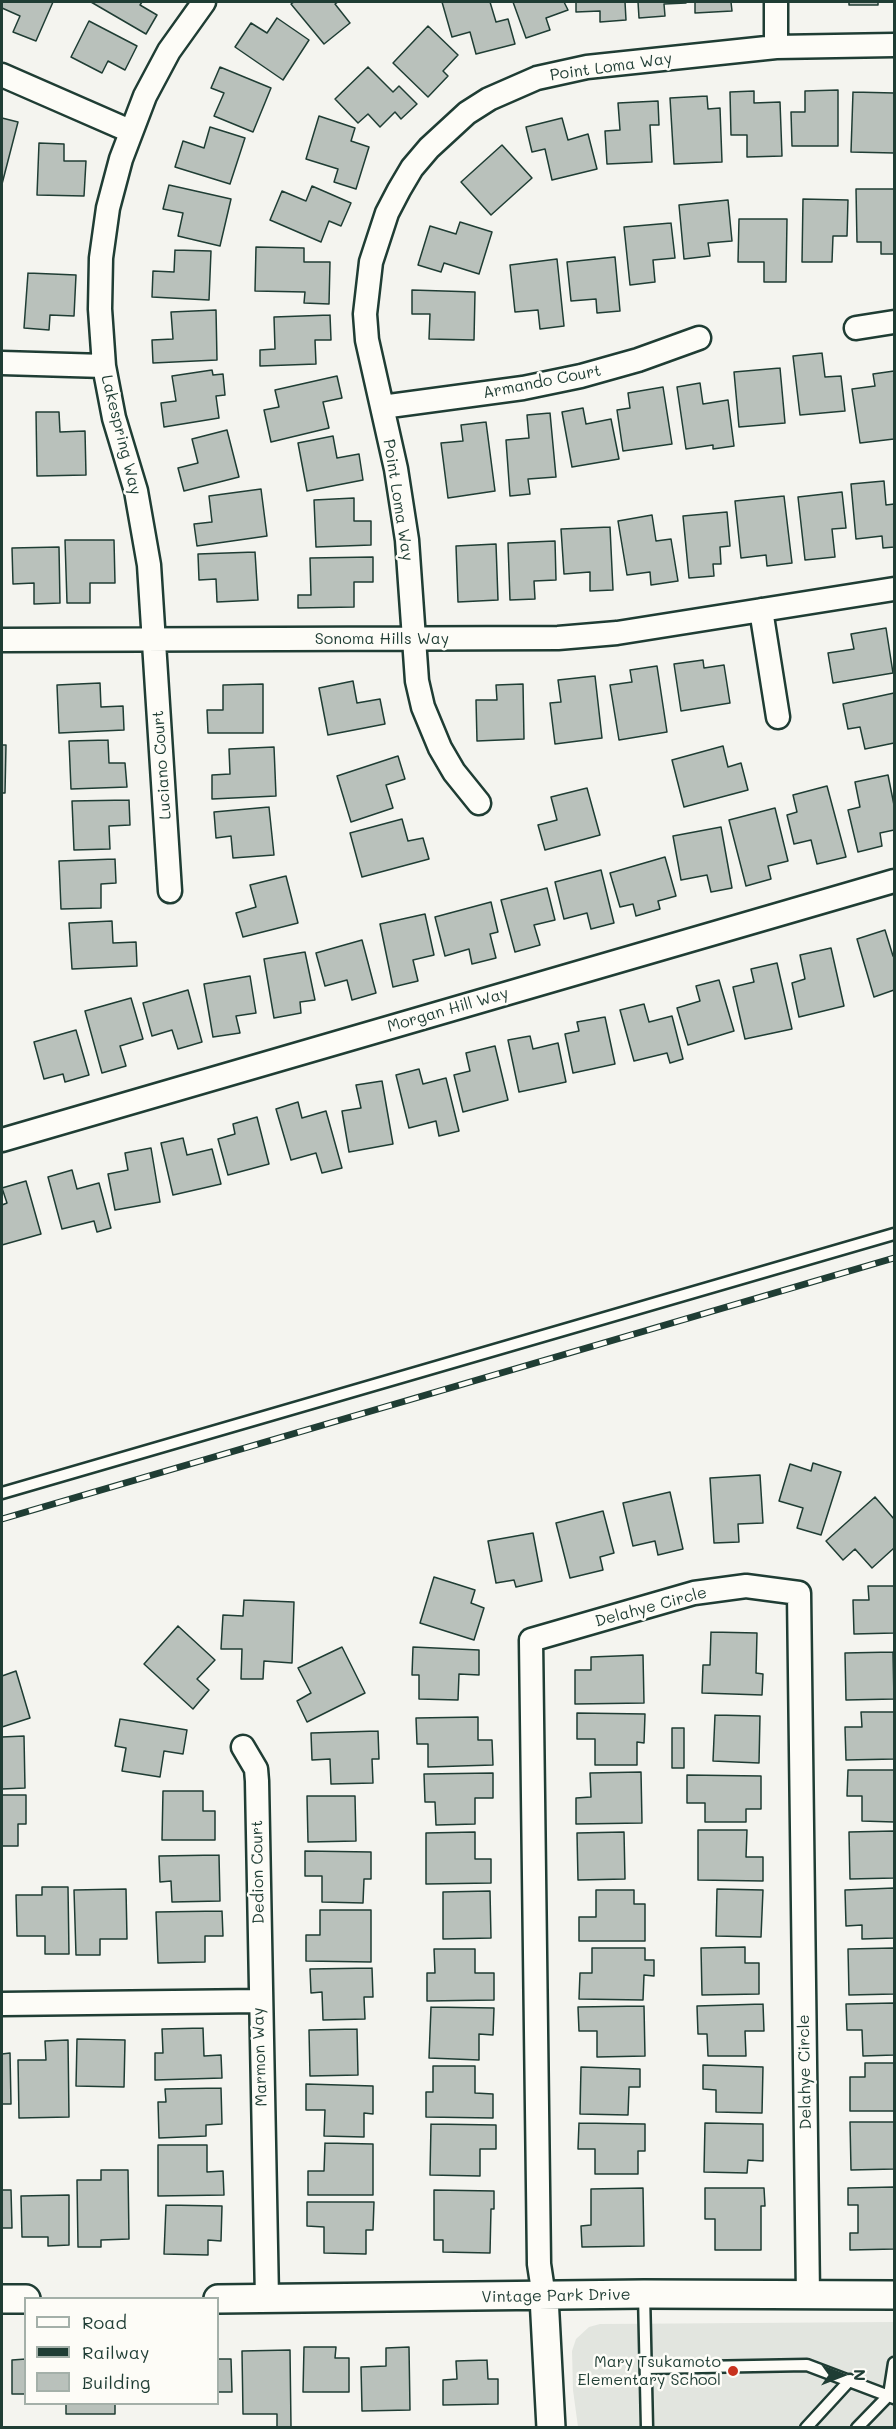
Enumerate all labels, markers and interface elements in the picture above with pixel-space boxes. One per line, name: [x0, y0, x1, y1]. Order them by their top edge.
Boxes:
street label: Point Loma Way: [549, 49, 673, 85]
street label: Armando Court: [481, 361, 603, 403]
street label: Lakespring Way: [97, 373, 145, 497]
street label: Point Loma Way: [379, 438, 417, 562]
street label: Sonoma Hills Way: [315, 629, 449, 649]
street label: Luciano Court: [149, 710, 175, 820]
street label: Morgan Hill Way: [385, 983, 511, 1037]
street label: Delahye Circle: [593, 1583, 709, 1631]
street label: Dedion Court: [247, 1820, 269, 1924]
street label: Marmon Way: [249, 2007, 271, 2107]
street label: Delahye Circle: [794, 2014, 816, 2130]
street label: Vintage Park Drive: [481, 2285, 631, 2307]
legend: [24, 2297, 219, 2405]
text: Road: [82, 2310, 127, 2334]
text: Railway: [82, 2340, 149, 2364]
north arrow: [812, 2345, 872, 2405]
place label: Mary Tsukamoto Elementary School: [577, 2352, 721, 2390]
marker: Mary Tsukamoto Elementary School: [726, 2364, 740, 2378]
text: N: [850, 2369, 871, 2381]
text: Building: [82, 2370, 150, 2394]

